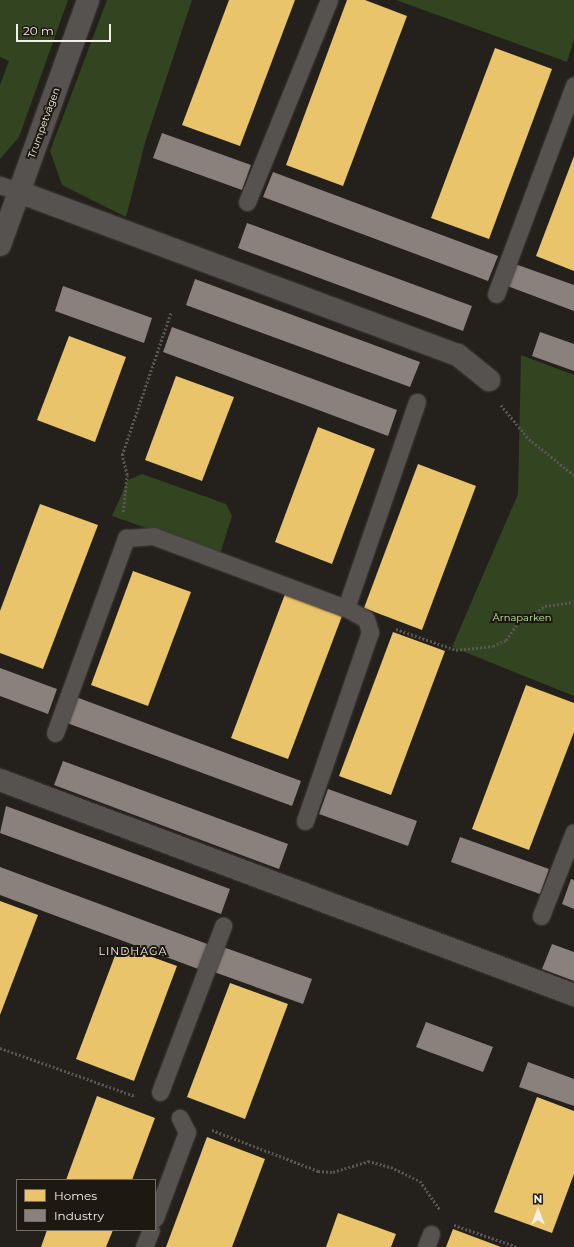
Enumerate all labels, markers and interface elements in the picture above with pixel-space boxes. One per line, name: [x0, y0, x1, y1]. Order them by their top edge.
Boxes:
scale bar: [18, 16, 113, 42]
text: 20 m: [23, 23, 54, 38]
street label: Trumpetvägen: [26, 86, 62, 160]
park label: Ärnaparken: [493, 612, 551, 624]
district label: LINDHAGA: [99, 944, 167, 958]
legend: [16, 1179, 156, 1231]
text: Homes: [54, 1188, 97, 1203]
north arrow: [518, 1191, 558, 1231]
text: N: [534, 1192, 542, 1206]
text: Industry: [54, 1208, 104, 1223]

